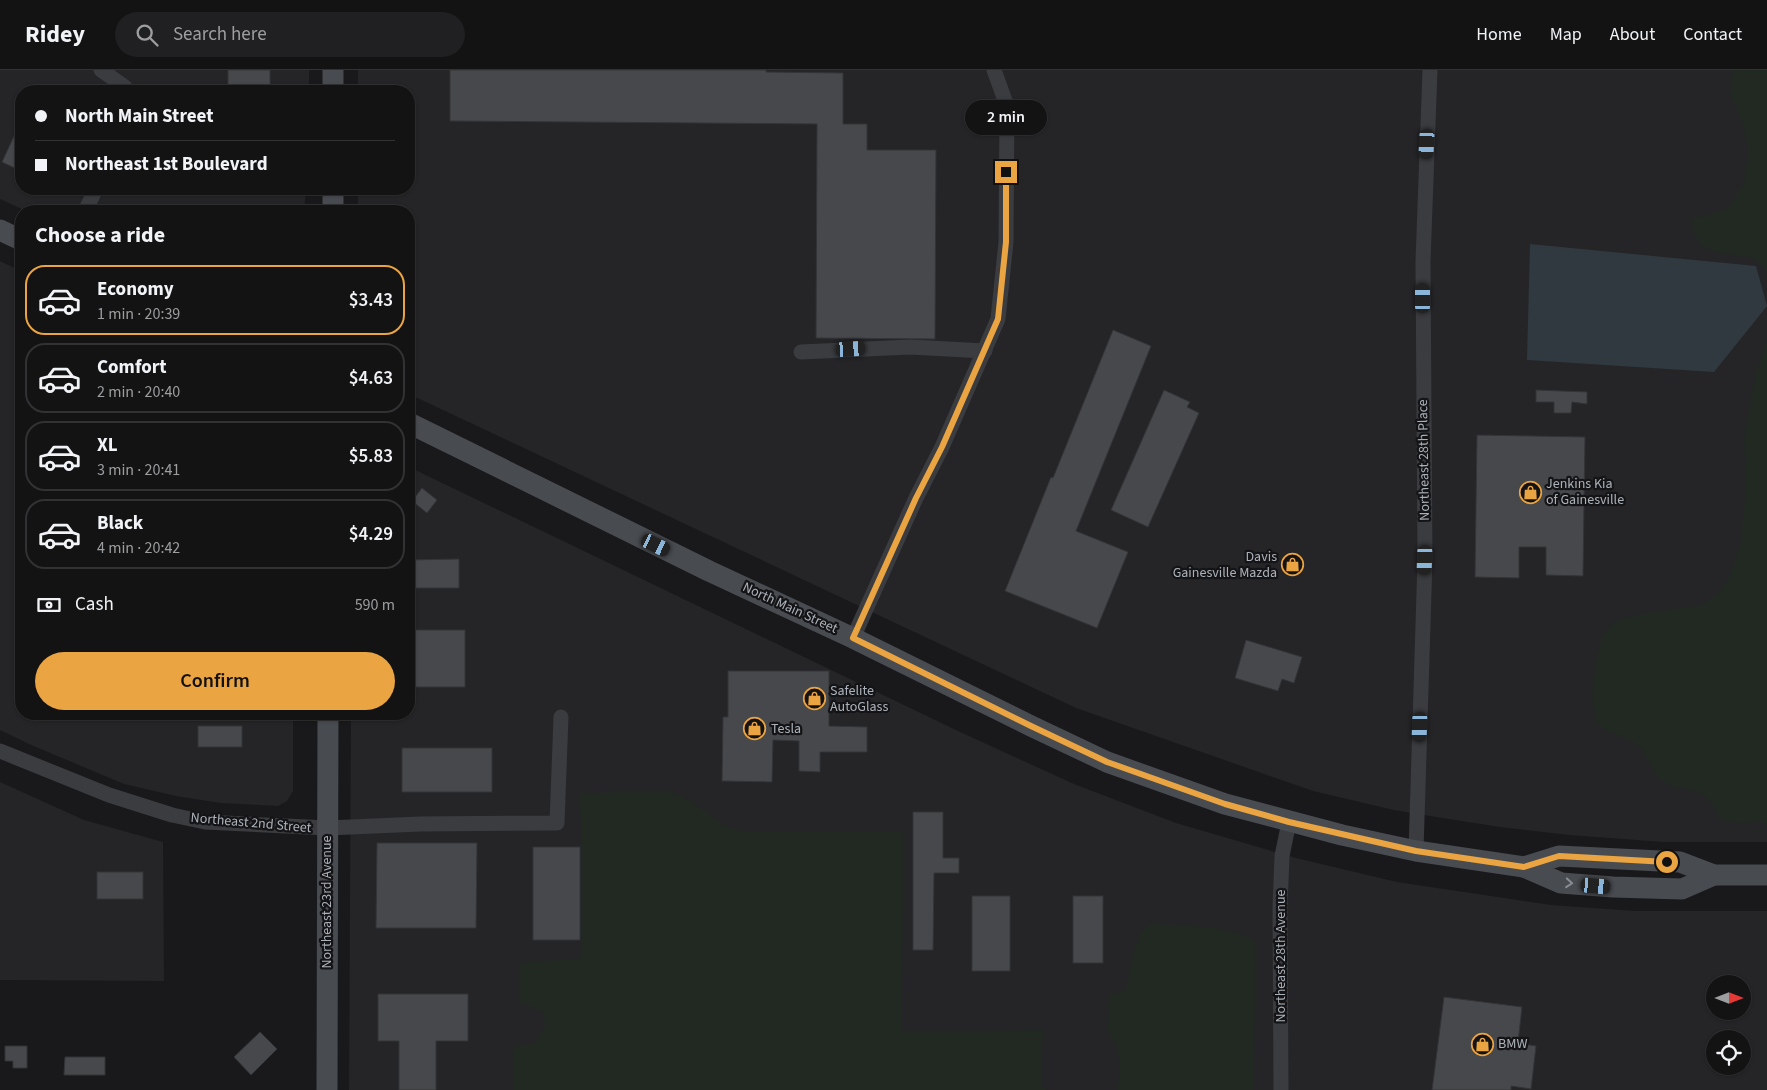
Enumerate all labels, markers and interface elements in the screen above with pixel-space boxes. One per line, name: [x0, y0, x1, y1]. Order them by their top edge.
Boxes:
search box: [115, 12, 465, 57]
text: Ridey: [25, 17, 85, 52]
icon: search: [133, 21, 161, 49]
text: Search here: [173, 21, 267, 48]
text: Home: [1476, 22, 1522, 47]
text: Map: [1550, 22, 1582, 47]
text: About: [1610, 22, 1655, 47]
text: Contact: [1683, 22, 1742, 47]
callout: 2 min: [965, 99, 1047, 134]
text: North Main Street: [65, 103, 214, 130]
text: 2 min: [987, 106, 1025, 128]
car: [1418, 129, 1435, 159]
text: Northeast 1st Boulevard: [65, 151, 268, 178]
route end: [995, 161, 1017, 183]
text: Choose a ride: [35, 219, 165, 251]
text: Economy: [97, 276, 174, 303]
icon: car: [37, 278, 82, 323]
car: [1415, 283, 1430, 313]
text: $3.43: [349, 287, 393, 314]
text: 1 min · 20:39: [97, 303, 180, 325]
car: [835, 341, 866, 357]
text: Comfort: [97, 354, 167, 381]
icon: car: [37, 356, 82, 401]
text: $4.63: [349, 365, 393, 392]
text: 2 min · 20:40: [97, 381, 180, 403]
street label: Northeast 28th Place: [1413, 399, 1435, 521]
text: XL: [97, 432, 118, 459]
icon: car: [37, 434, 82, 479]
text: $5.83: [349, 443, 393, 470]
text: 3 min · 20:41: [97, 459, 180, 481]
place label: Jenkins Kia of Gainesville: [1546, 474, 1624, 510]
shop icon: Jenkins Kia of Gainesville: [1518, 480, 1542, 504]
text: Black: [97, 510, 143, 537]
icon: car: [37, 512, 82, 557]
text: $4.29: [349, 521, 393, 548]
car: [639, 532, 672, 558]
text: 4 min · 20:42: [97, 537, 180, 559]
car: [1416, 545, 1433, 575]
place label: Davis Gainesville Mazda: [1173, 547, 1277, 583]
shop icon: Davis Gainesville Mazda: [1281, 553, 1305, 577]
street label: North Main Street: [739, 577, 841, 639]
icon: cash: [35, 591, 63, 619]
text: Cash: [75, 591, 114, 618]
text: 590 m: [355, 594, 395, 616]
button: Confirm: [35, 652, 395, 710]
place label: Safelite AutoGlass: [830, 681, 888, 717]
shop icon: Safelite AutoGlass: [802, 687, 826, 711]
car: [1411, 712, 1428, 742]
shop icon: Tesla: [743, 717, 767, 741]
place label: Tesla: [771, 719, 801, 739]
street label: Northeast 2nd Street: [190, 808, 312, 838]
street label: Northeast 23rd Avenue: [317, 835, 337, 969]
route start: [1656, 851, 1678, 873]
car: [1580, 877, 1611, 895]
one-way arrow: [1566, 878, 1574, 889]
street label: Northeast 28th Avenue: [1271, 889, 1291, 1023]
north arrow: [1706, 975, 1751, 1020]
map controls: [1706, 975, 1751, 1075]
button: locate: [1706, 1030, 1751, 1075]
shop icon: BMW: [1470, 1032, 1494, 1056]
place label: BMW: [1498, 1034, 1527, 1054]

